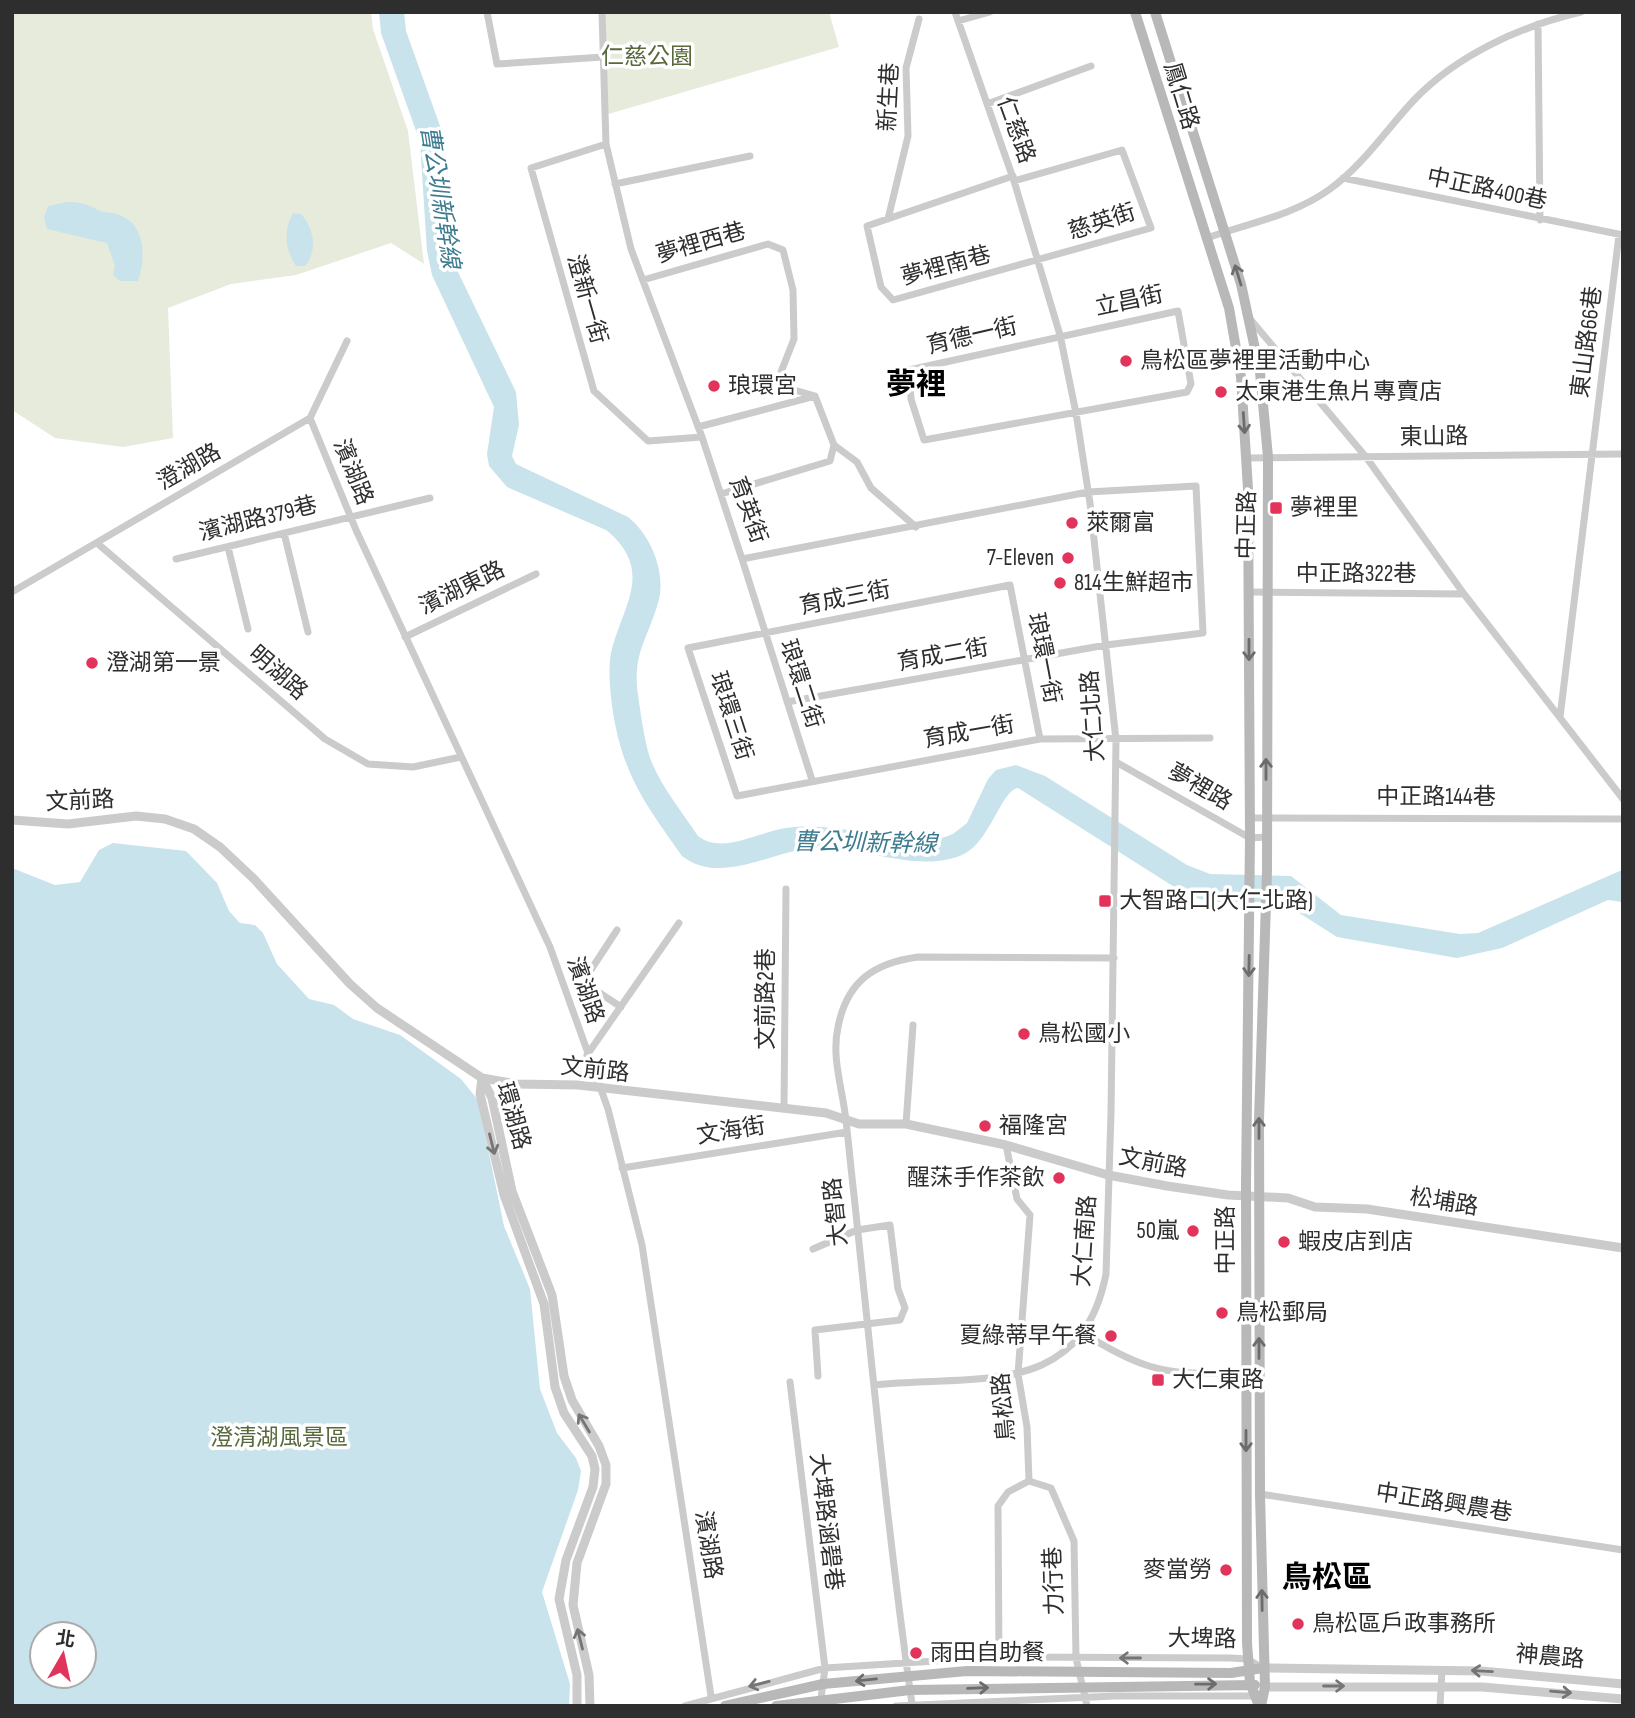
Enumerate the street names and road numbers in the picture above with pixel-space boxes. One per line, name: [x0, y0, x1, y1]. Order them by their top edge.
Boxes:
street label: 鳳仁路: [1158, 59, 1204, 133]
street label: 新生巷: [873, 62, 905, 132]
street label: 仁慈路: [991, 93, 1041, 167]
street label: 中正路400巷: [1424, 163, 1550, 215]
street label: 慈英街: [1065, 198, 1139, 246]
street label: 夢裡西巷: [653, 217, 749, 269]
street label: 夢裡南巷: [898, 241, 994, 291]
street label: 澄新一街: [561, 251, 613, 347]
street label: 立昌街: [1092, 280, 1166, 322]
street label: 東山路66巷: [1566, 285, 1608, 399]
street label: 育德一街: [924, 312, 1020, 360]
street label: 東山路: [1399, 422, 1469, 452]
street label: 濱湖路: [327, 435, 379, 509]
street label: 澄湖路: [152, 438, 226, 496]
street label: 育英街: [723, 473, 773, 547]
street label: 中正路: [1232, 490, 1262, 560]
street label: 濱湖路379巷: [196, 491, 320, 547]
street label: 濱湖東路: [415, 555, 509, 621]
street label: 中正路322巷: [1296, 560, 1416, 588]
street label: 育成三街: [797, 575, 893, 621]
street label: 琅環一街: [1021, 610, 1067, 706]
street label: 育成二街: [895, 633, 991, 677]
street label: 琅環二街: [773, 636, 829, 732]
street label: 明湖路: [243, 640, 313, 706]
street label: 琅環三街: [703, 668, 759, 764]
street label: 大仁北路: [1076, 669, 1110, 763]
street label: 育成一街: [921, 710, 1017, 754]
street label: 夢裡路: [1163, 758, 1237, 816]
street label: 中正路144巷: [1376, 783, 1496, 811]
street label: 文前路: [45, 785, 115, 817]
street label: 文前路2巷: [752, 948, 780, 1050]
street label: 濱湖路: [561, 953, 609, 1027]
street label: 文前路: [559, 1052, 631, 1088]
street label: 環湖路: [490, 1079, 536, 1153]
street label: 文海街: [695, 1112, 767, 1150]
street label: 文前路: [1116, 1143, 1190, 1183]
street label: 大智路: [818, 1176, 854, 1248]
street label: 松埔路: [1408, 1183, 1480, 1221]
street label: 大仁南路: [1068, 1194, 1102, 1288]
street label: 中正路: [1212, 1206, 1240, 1275]
street label: 鳥松路: [987, 1371, 1021, 1443]
street label: 大埤路涵碧巷: [804, 1452, 848, 1592]
street label: 中正路興農巷: [1374, 1478, 1514, 1528]
street label: 濱湖路: [689, 1509, 727, 1581]
street label: 力行巷: [1039, 1546, 1069, 1616]
street label: 大埤路: [1167, 1624, 1237, 1654]
street label: 神農路: [1514, 1640, 1586, 1674]

